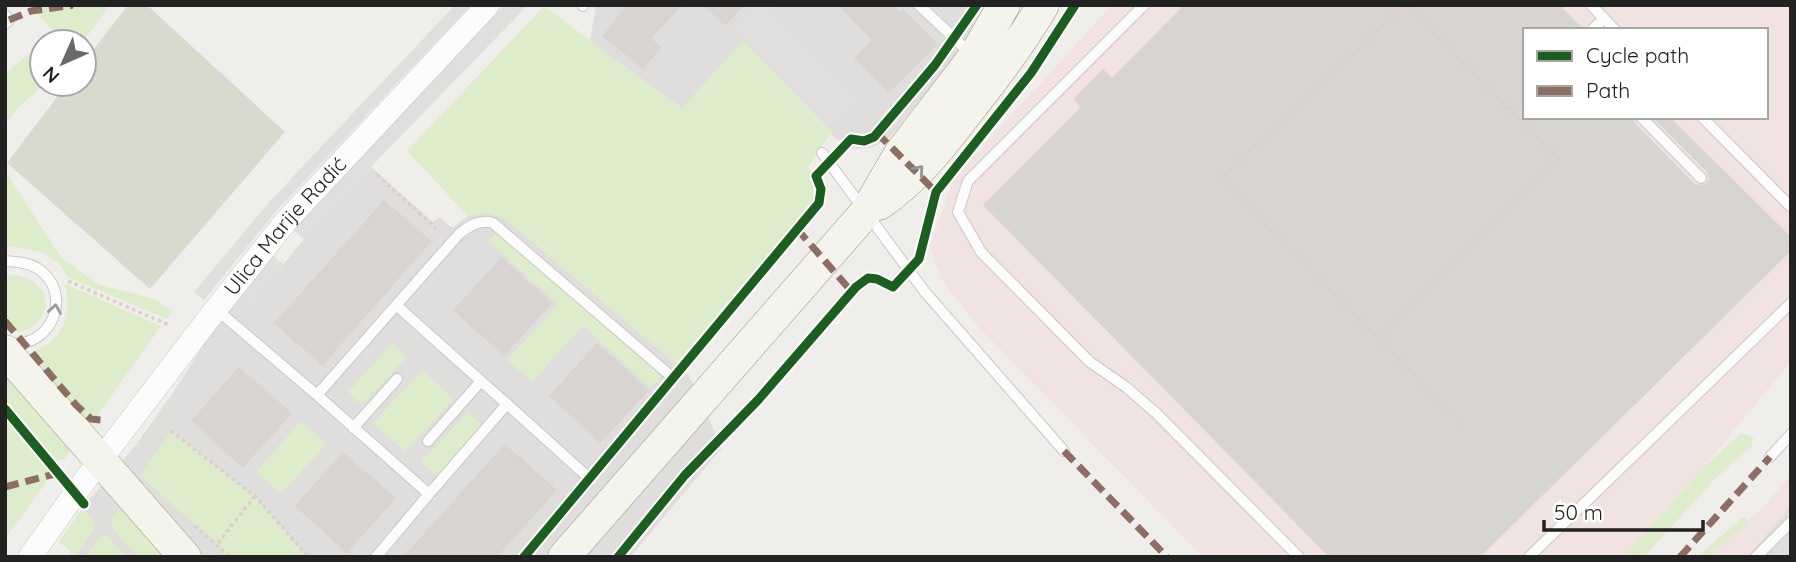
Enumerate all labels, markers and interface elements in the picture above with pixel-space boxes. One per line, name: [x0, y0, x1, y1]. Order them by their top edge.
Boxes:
north arrow: [28, 28, 98, 98]
legend: [1523, 28, 1768, 119]
text: Cycle path: [1586, 42, 1689, 68]
text: N: [38, 62, 64, 88]
text: Path: [1586, 77, 1630, 103]
street label: Ulica Marije Radić: [218, 151, 351, 300]
one-way arrow: [911, 165, 923, 178]
one-way arrow: [47, 303, 62, 315]
scale bar: [1544, 489, 1703, 532]
text: 50 m: [1554, 499, 1603, 525]

